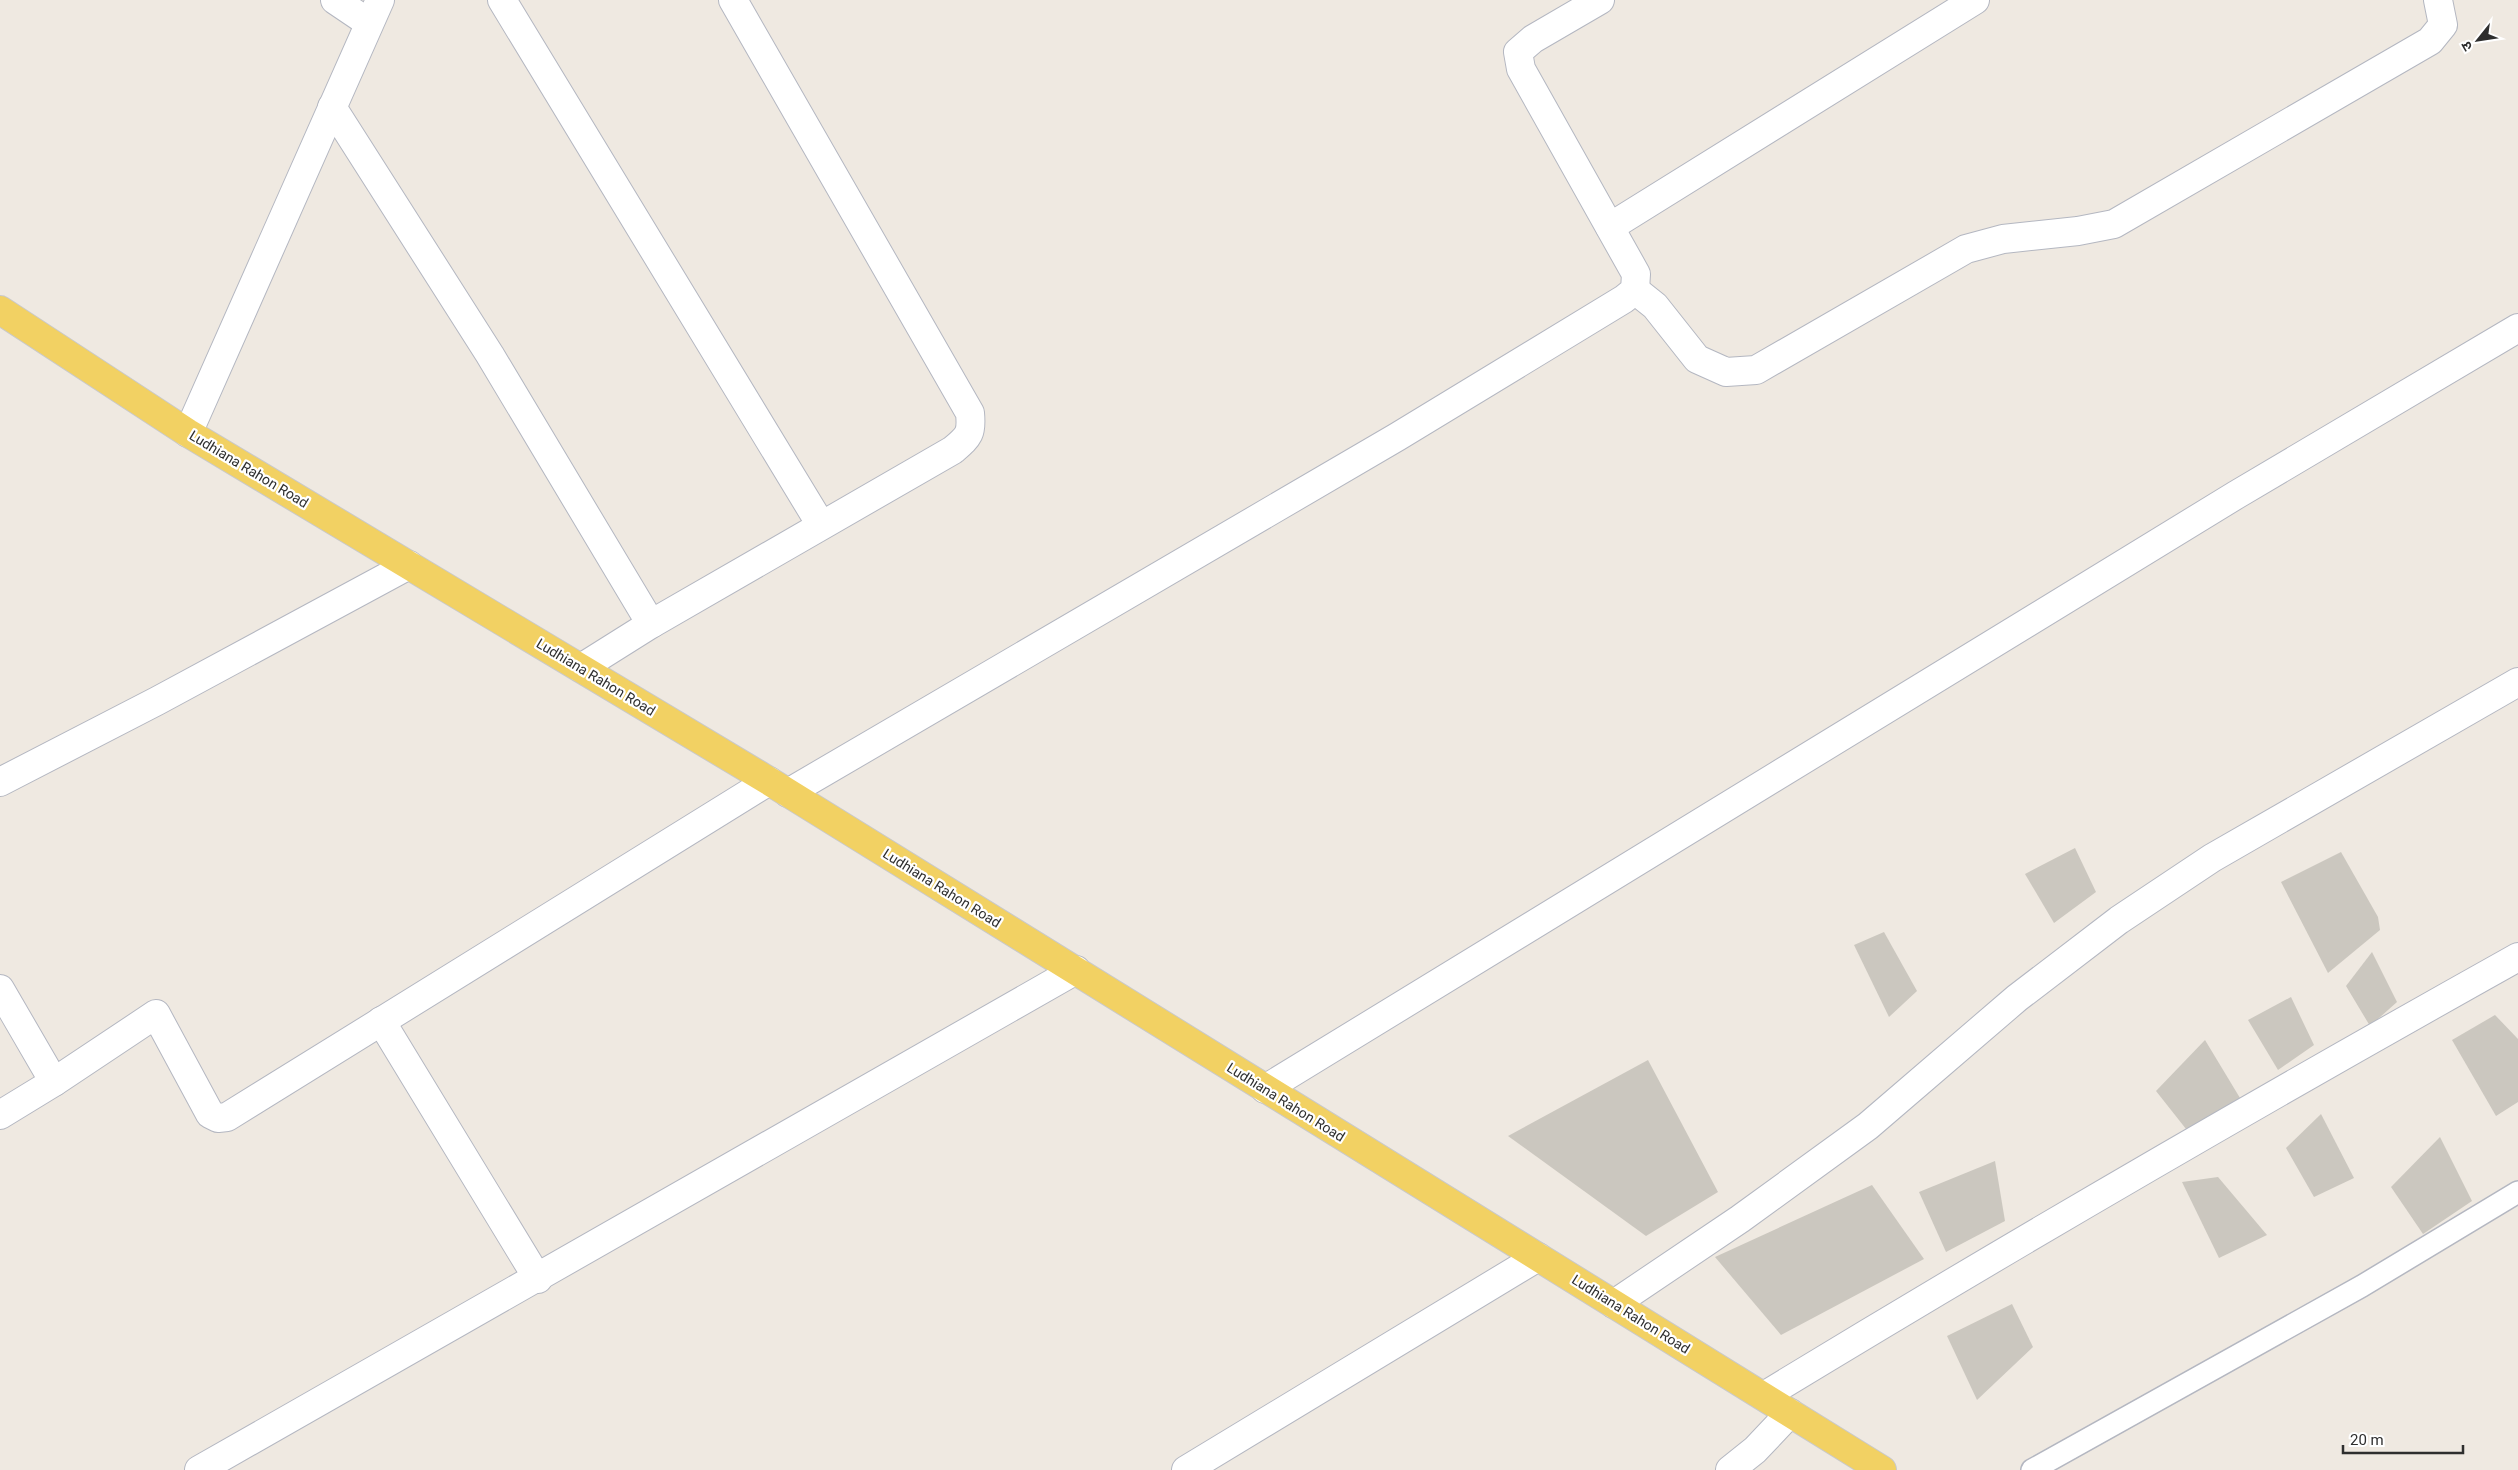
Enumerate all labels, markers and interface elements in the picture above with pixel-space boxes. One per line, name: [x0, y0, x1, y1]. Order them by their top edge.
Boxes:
north arrow: [2453, 15, 2503, 65]
text: उ: [2457, 38, 2476, 54]
street label: Ludhiana Rahon Road: [187, 427, 311, 511]
street label: Ludhiana Rahon Road: [534, 635, 658, 719]
street label: Ludhiana Rahon Road: [880, 845, 1004, 931]
street label: Ludhiana Rahon Road: [1224, 1059, 1348, 1145]
street label: Ludhiana Rahon Road: [1569, 1271, 1693, 1357]
scale bar: [2343, 1422, 2463, 1454]
text: 20 m: [2350, 1431, 2384, 1449]

